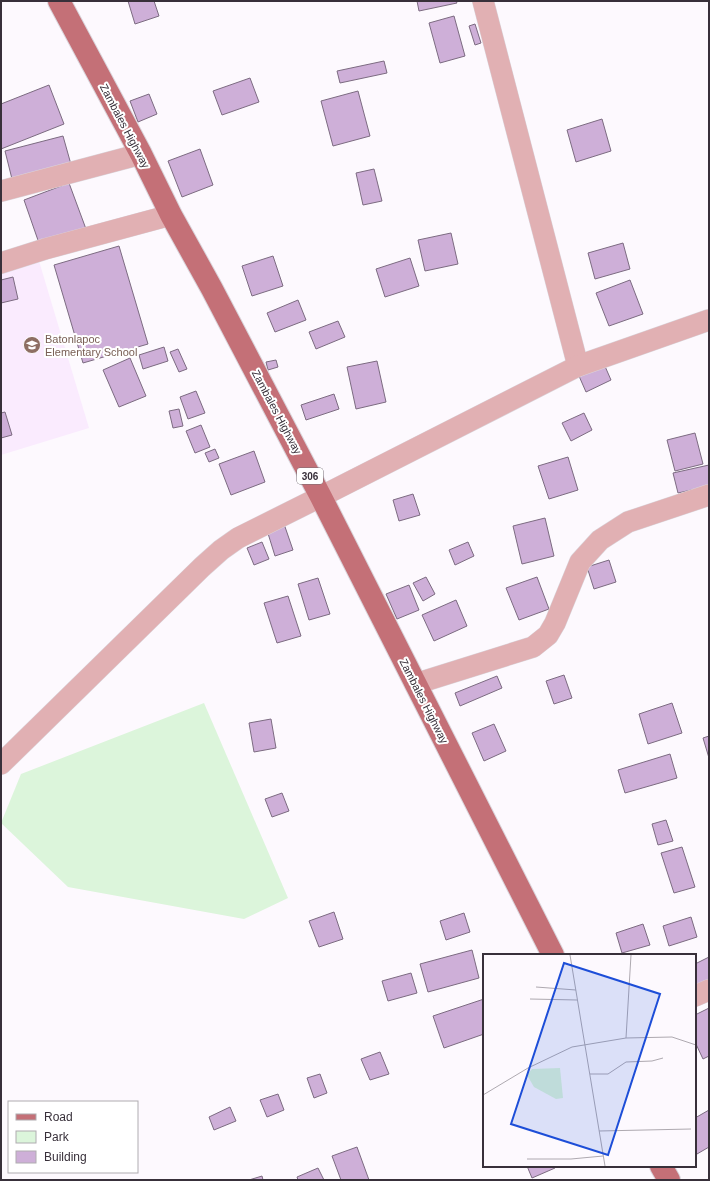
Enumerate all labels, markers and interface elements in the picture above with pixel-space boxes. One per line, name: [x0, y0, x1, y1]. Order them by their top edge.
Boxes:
street label: Zambales Highway: [98, 82, 152, 171]
place label: Batonlapoc Elementary School: [45, 333, 137, 358]
school or university icon: Batonlapoc Elementary School: [22, 335, 42, 355]
street label: Zambales Highway: [250, 368, 304, 457]
road number: 306: [297, 468, 323, 484]
street label: Zambales Highway: [397, 657, 451, 746]
inset map: [483, 954, 696, 1167]
legend: [8, 1101, 138, 1173]
text: Road: [44, 1110, 73, 1124]
text: Park: [44, 1130, 70, 1144]
text: Building: [44, 1150, 87, 1164]

